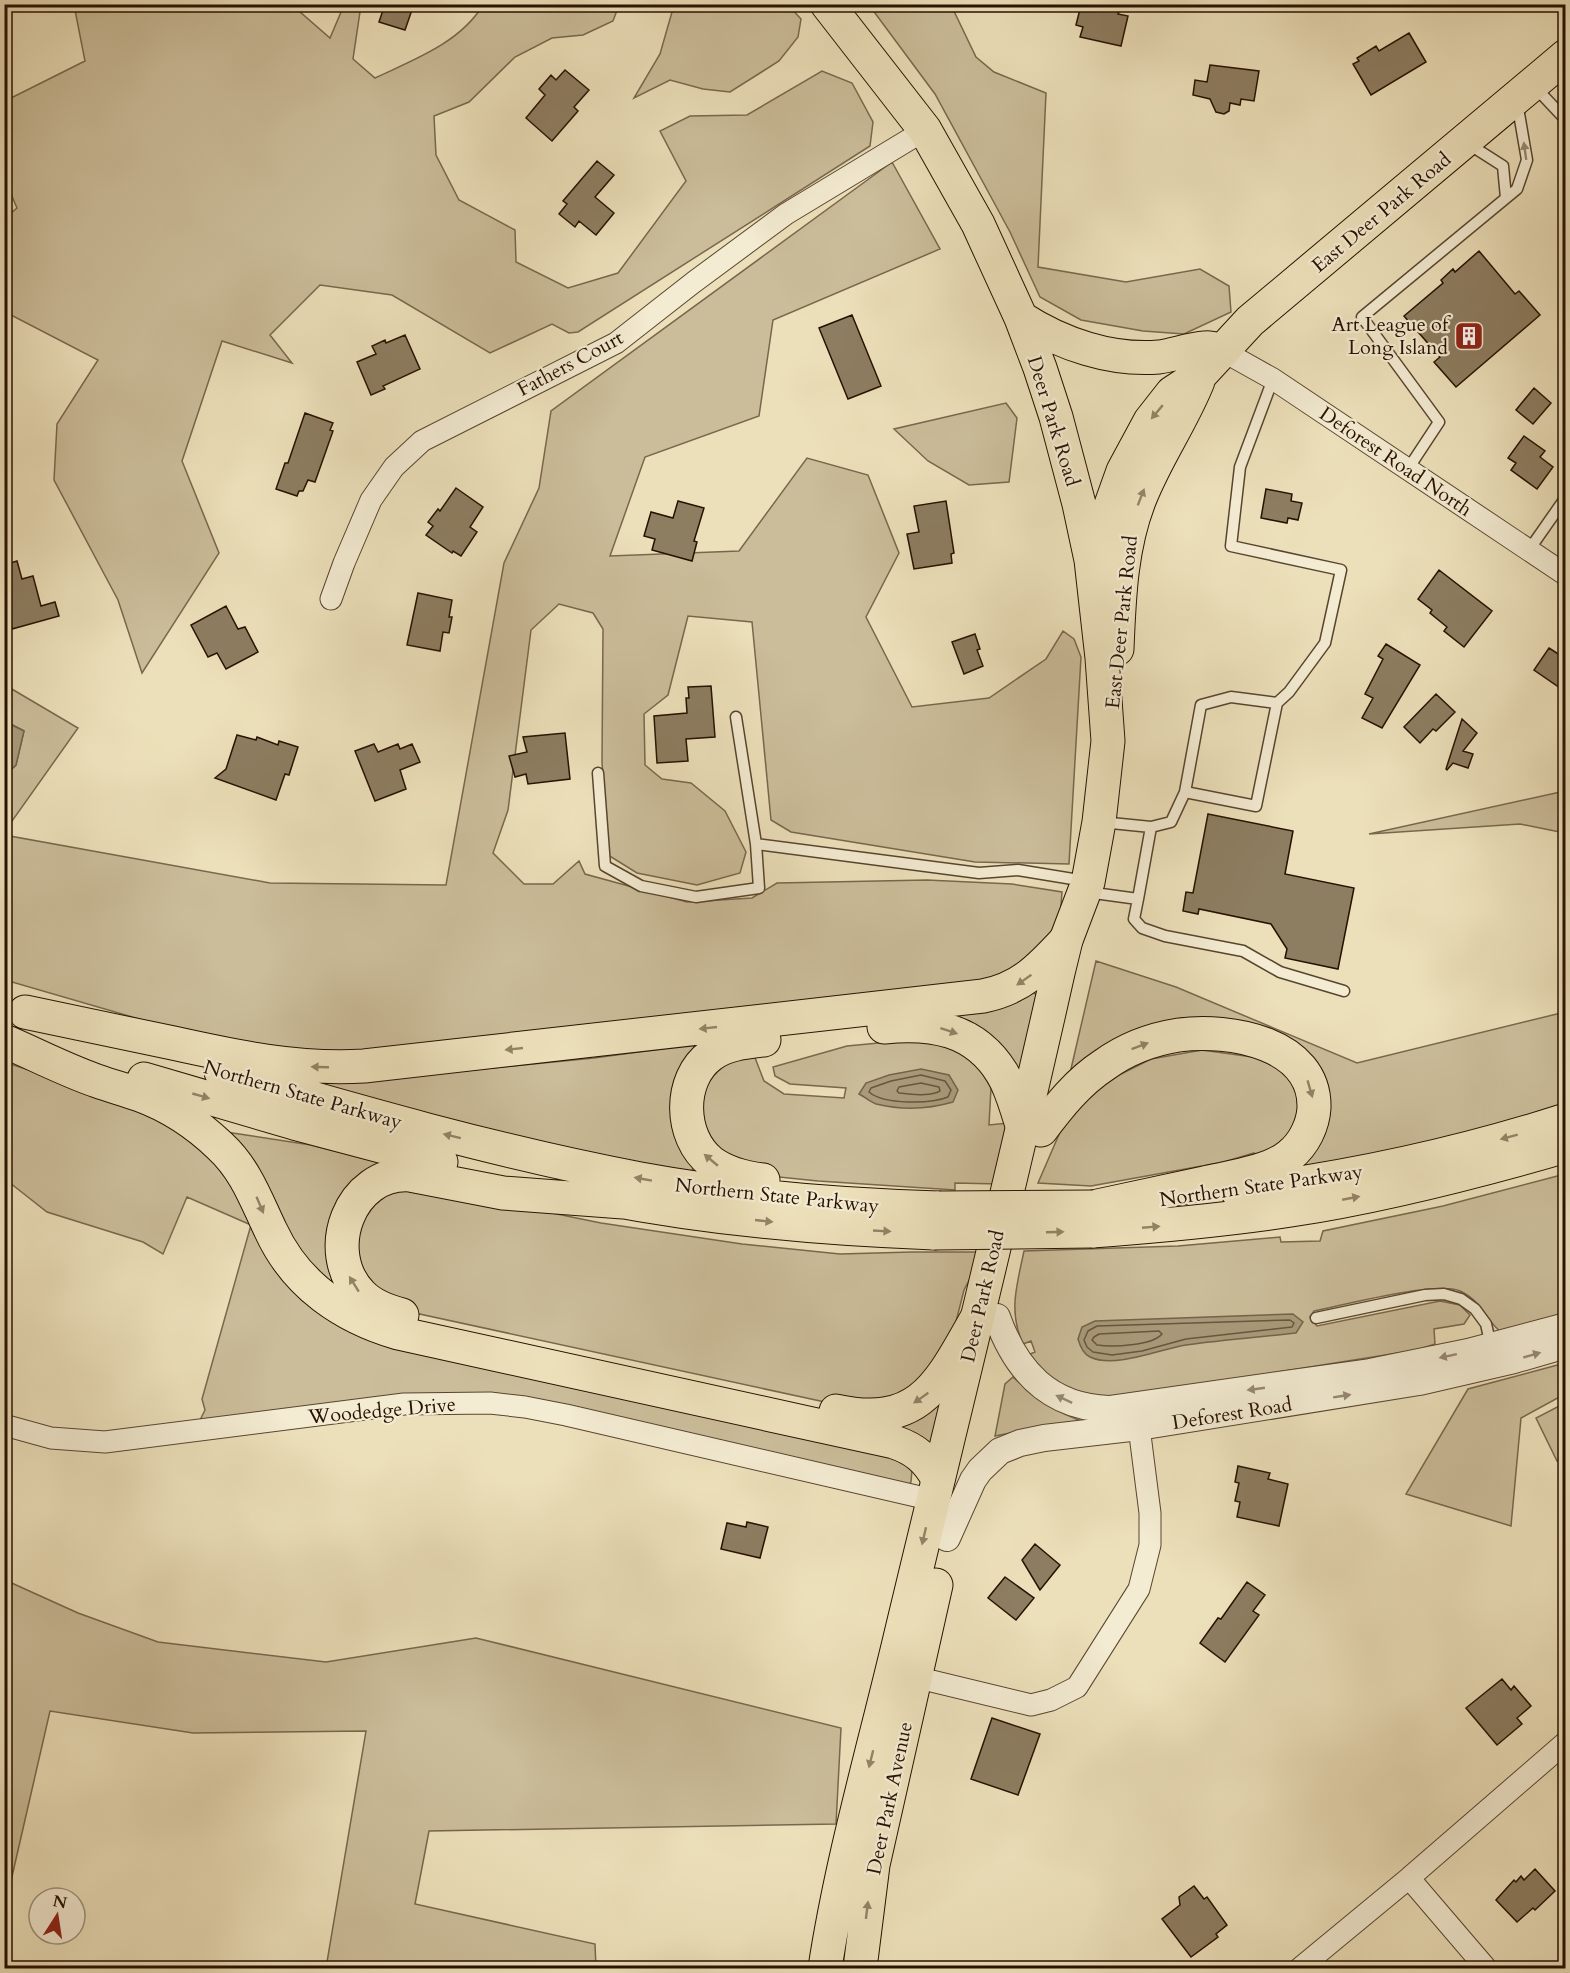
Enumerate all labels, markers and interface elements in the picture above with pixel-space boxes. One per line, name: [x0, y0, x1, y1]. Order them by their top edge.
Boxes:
one-way arrow: [1520, 141, 1529, 160]
street label: East Deer Park Road: [1306, 146, 1457, 279]
place label: Art League of Long Island: [1331, 311, 1451, 361]
building icon: Art League of Long Island: [1453, 320, 1485, 352]
street label: Fathers Court: [512, 324, 629, 403]
street label: Deer Park Road: [1021, 353, 1086, 490]
street label: Deforest Road North: [1314, 400, 1477, 523]
one-way arrow: [1151, 404, 1164, 419]
one-way arrow: [1137, 488, 1146, 506]
street label: East Deer Park Road: [1099, 534, 1144, 710]
one-way arrow: [1016, 974, 1032, 986]
one-way arrow: [698, 1023, 717, 1032]
one-way arrow: [940, 1027, 958, 1036]
one-way arrow: [1131, 1041, 1149, 1051]
one-way arrow: [505, 1044, 524, 1054]
street label: Northern State Parkway: [201, 1053, 406, 1136]
one-way arrow: [311, 1062, 330, 1071]
one-way arrow: [1306, 1080, 1315, 1098]
one-way arrow: [192, 1092, 210, 1101]
one-way arrow: [443, 1130, 462, 1140]
one-way arrow: [1500, 1132, 1518, 1142]
one-way arrow: [704, 1154, 719, 1167]
street label: Northern State Parkway: [1158, 1158, 1365, 1213]
street label: Northern State Parkway: [674, 1171, 881, 1220]
one-way arrow: [633, 1174, 652, 1183]
one-way arrow: [1342, 1193, 1360, 1203]
one-way arrow: [256, 1196, 265, 1214]
one-way arrow: [755, 1216, 774, 1226]
one-way arrow: [1141, 1222, 1160, 1232]
one-way arrow: [872, 1227, 891, 1236]
street label: Deer Park Road: [954, 1227, 1011, 1365]
one-way arrow: [1046, 1228, 1065, 1237]
one-way arrow: [348, 1275, 359, 1292]
one-way arrow: [1524, 1350, 1542, 1359]
one-way arrow: [1439, 1352, 1457, 1362]
one-way arrow: [1246, 1384, 1265, 1393]
street label: Woodedge Drive: [306, 1391, 457, 1430]
street label: Deforest Road: [1170, 1391, 1294, 1436]
one-way arrow: [1333, 1391, 1352, 1400]
one-way arrow: [914, 1392, 930, 1404]
one-way arrow: [1055, 1394, 1072, 1403]
one-way arrow: [919, 1526, 929, 1545]
street label: Deer Park Avenue: [860, 1719, 919, 1877]
one-way arrow: [865, 1749, 875, 1768]
north arrow: [27, 1886, 87, 1946]
text: N: [51, 1890, 69, 1915]
one-way arrow: [863, 1901, 872, 1920]

